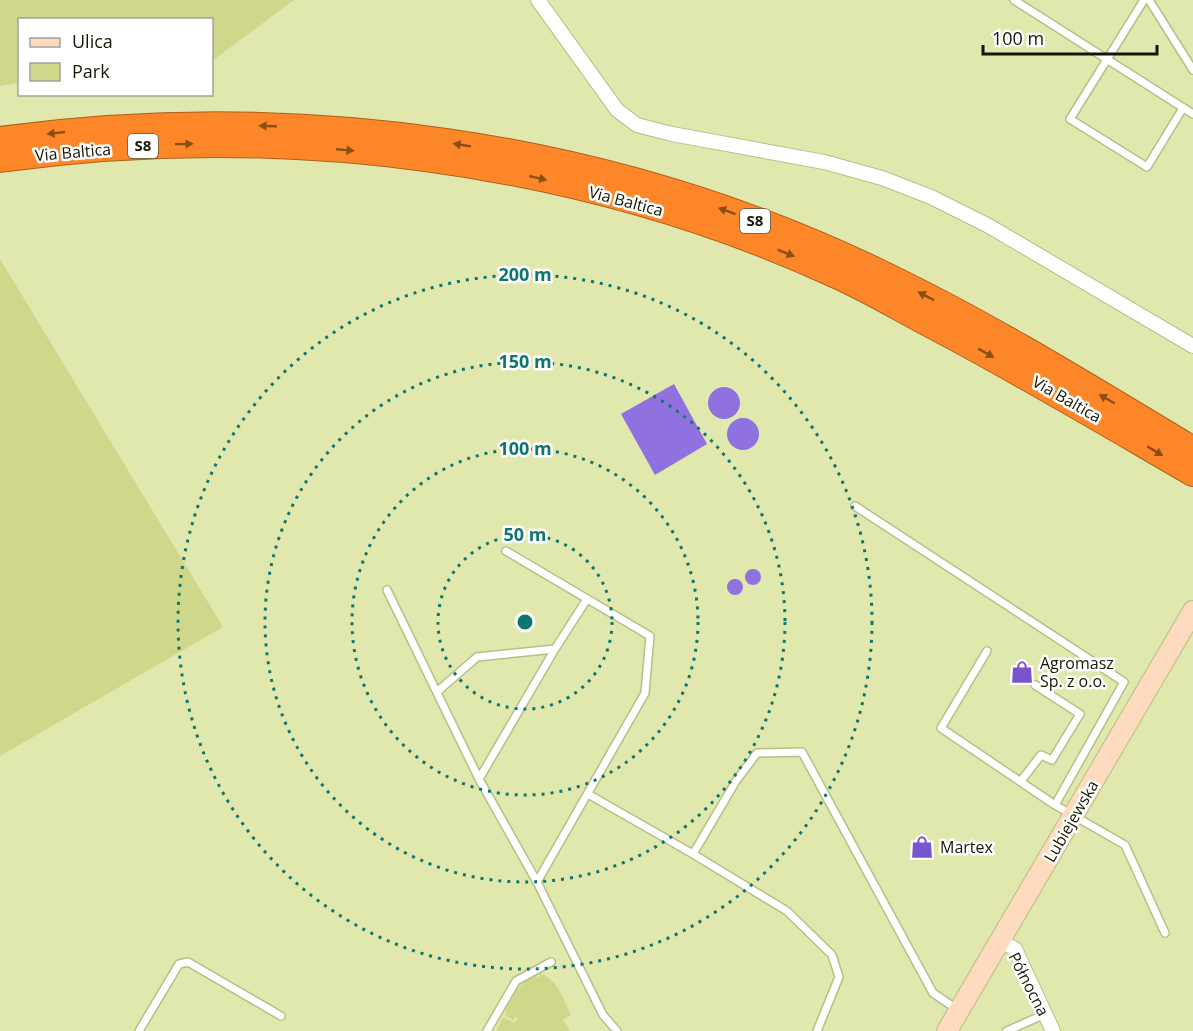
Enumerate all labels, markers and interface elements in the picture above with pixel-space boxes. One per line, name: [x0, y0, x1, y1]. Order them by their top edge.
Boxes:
legend: [18, 18, 213, 96]
scale bar: [983, 18, 1157, 56]
text: 100 m: [992, 26, 1044, 50]
text: Ulica: [72, 29, 113, 53]
text: Park: [72, 59, 110, 83]
one-way arrow: [258, 121, 277, 130]
one-way arrow: [47, 128, 66, 138]
road number: S8: [128, 134, 158, 158]
street label: Via Baltica: [34, 138, 112, 166]
one-way arrow: [174, 140, 193, 149]
one-way arrow: [452, 140, 471, 149]
one-way arrow: [335, 145, 354, 155]
one-way arrow: [528, 174, 547, 183]
street label: Via Baltica: [586, 181, 666, 221]
one-way arrow: [718, 206, 736, 215]
road number: S8: [740, 209, 770, 233]
one-way arrow: [777, 249, 795, 259]
text: 200 m: [498, 262, 552, 286]
one-way arrow: [917, 291, 934, 301]
one-way arrow: [978, 348, 995, 358]
text: 150 m: [498, 349, 552, 373]
street label: Via Baltica: [1029, 370, 1105, 428]
one-way arrow: [1099, 393, 1115, 404]
text: 100 m: [498, 436, 552, 460]
one-way arrow: [1147, 445, 1163, 456]
text: 50 m: [504, 522, 546, 546]
centre of rings: [515, 612, 535, 632]
place label: Agromasz Sp. z o.o.: [1040, 652, 1114, 692]
shop icon: Agromasz Sp. z o.o.: [1009, 659, 1035, 685]
street label: Lubiejewska: [1039, 776, 1103, 866]
shop icon: Martex: [909, 834, 935, 860]
place label: Martex: [940, 836, 994, 858]
street label: Północna: [1004, 948, 1054, 1020]

